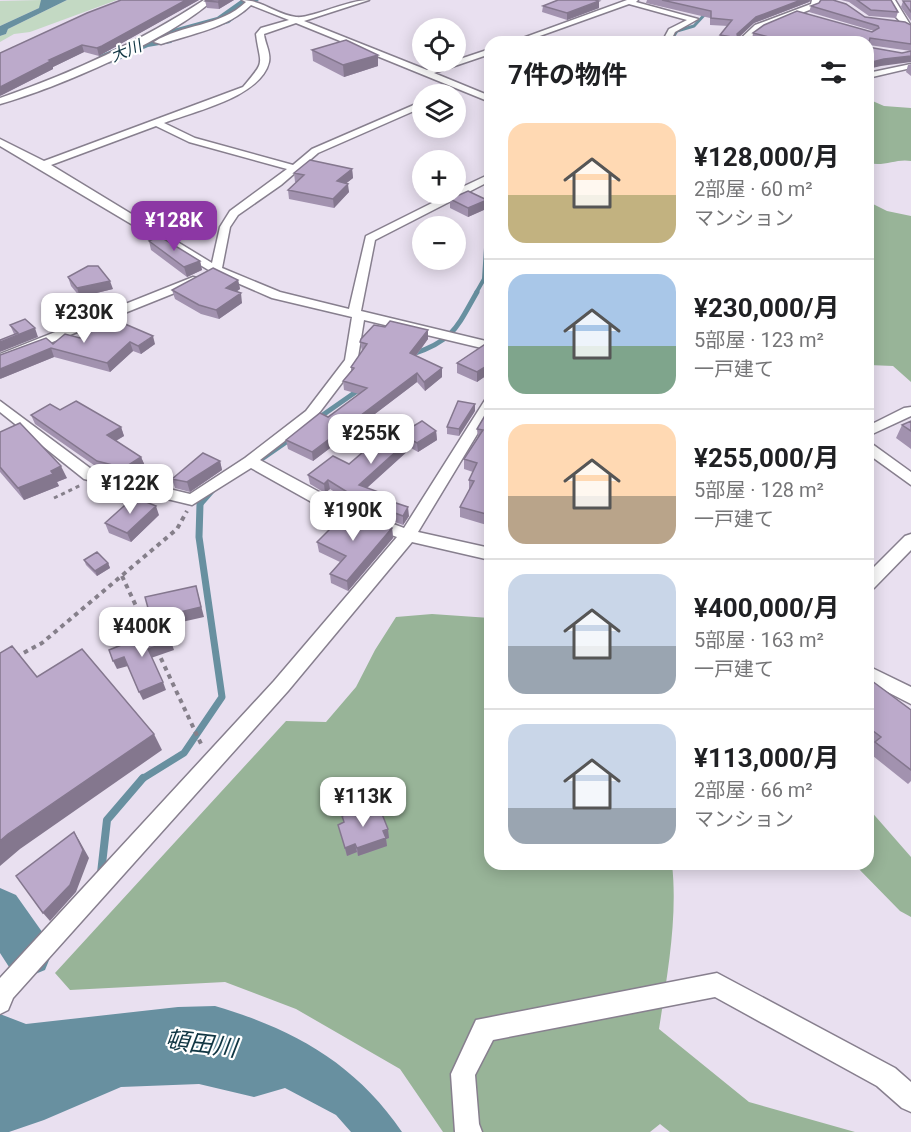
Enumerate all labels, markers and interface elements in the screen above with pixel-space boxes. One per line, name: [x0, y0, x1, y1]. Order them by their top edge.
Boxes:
map controls: [412, 18, 466, 270]
button: locate: [412, 18, 466, 72]
water label: 大川: [108, 35, 146, 66]
icon: filters: [817, 56, 850, 89]
text: 7件の物件: [508, 60, 627, 90]
button: layers: [412, 84, 466, 138]
text: ¥128,000/月: [694, 142, 840, 172]
icon: home: [556, 147, 628, 219]
button: +: [412, 150, 466, 204]
text: 2部屋 · 60 m²: [694, 177, 813, 201]
pin: ¥128K: [132, 201, 216, 252]
text: マンション: [694, 206, 794, 230]
text: ¥128K: [145, 208, 203, 232]
button: −: [412, 216, 466, 270]
pin: ¥230K: [42, 293, 126, 344]
text: ¥230,000/月: [694, 293, 840, 323]
icon: home: [556, 298, 628, 370]
text: ¥230K: [55, 300, 113, 324]
text: 5部屋 · 123 m²: [694, 328, 824, 352]
text: 一戸建て: [694, 357, 774, 381]
pin: ¥255K: [329, 414, 413, 465]
text: ¥255K: [342, 421, 400, 445]
text: ¥255,000/月: [694, 443, 840, 473]
icon: home: [556, 448, 628, 520]
pin: ¥122K: [88, 464, 172, 515]
text: ¥122K: [101, 471, 159, 495]
text: 5部屋 · 128 m²: [694, 478, 824, 502]
pin: ¥190K: [311, 491, 395, 542]
text: ¥190K: [324, 498, 382, 522]
text: 一戸建て: [694, 507, 774, 531]
text: ¥400,000/月: [694, 593, 840, 623]
icon: home: [556, 598, 628, 670]
pin: ¥400K: [100, 607, 184, 658]
text: ¥400K: [113, 614, 171, 638]
text: 5部屋 · 163 m²: [694, 628, 824, 652]
text: 一戸建て: [694, 657, 774, 681]
text: ¥113,000/月: [694, 743, 840, 773]
icon: home: [556, 748, 628, 820]
pin: ¥113K: [321, 777, 405, 828]
text: 2部屋 · 66 m²: [694, 778, 813, 802]
text: ¥113K: [334, 784, 392, 808]
text: マンション: [694, 807, 794, 831]
water label: 頓田川: [164, 1026, 241, 1063]

